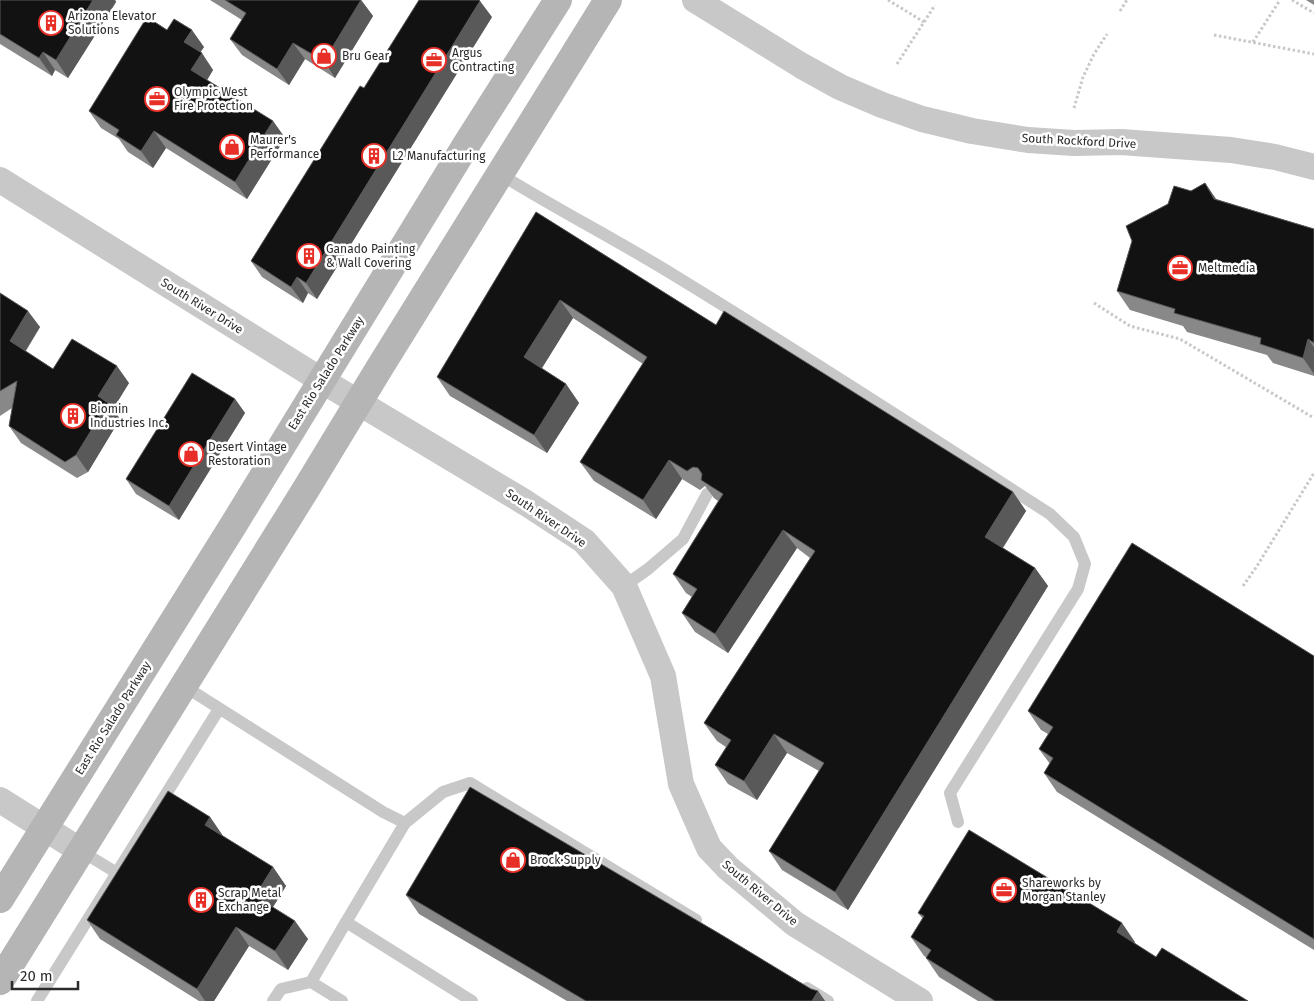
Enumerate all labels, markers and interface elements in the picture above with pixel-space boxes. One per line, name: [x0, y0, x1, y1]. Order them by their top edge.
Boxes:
place label: Arizona Elevator Solutions: [68, 9, 156, 37]
building icon: Arizona Elevator Solutions: [38, 10, 64, 36]
shop icon: Bru Gear: [311, 43, 337, 69]
place label: Argus Contracting: [452, 46, 515, 74]
office icon: Argus Contracting: [421, 47, 447, 73]
place label: Bru Gear: [342, 49, 390, 63]
place label: Olympic West Fire Protection: [174, 85, 253, 113]
office icon: Olympic West Fire Protection: [144, 86, 170, 112]
street label: South Rockford Drive: [1021, 131, 1137, 151]
place label: Maurer's Performance: [250, 133, 319, 161]
shop icon: Maurer's Performance: [219, 134, 245, 160]
building icon: L2 Manufacturing: [361, 143, 387, 169]
place label: L2 Manufacturing: [392, 149, 486, 163]
place label: Ganado Painting & Wall Covering: [326, 242, 416, 270]
building icon: Ganado Painting & Wall Covering: [296, 243, 322, 269]
office icon: Meltmedia: [1167, 255, 1193, 281]
place label: Meltmedia: [1198, 261, 1256, 275]
street label: South River Drive: [158, 275, 246, 337]
street label: East Rio Salado Parkway: [285, 314, 367, 432]
place label: Biomin Industries Inc.: [90, 402, 167, 430]
building icon: Biomin Industries Inc.: [60, 403, 86, 429]
place label: Desert Vintage Restoration: [208, 440, 287, 468]
shop icon: Desert Vintage Restoration: [178, 441, 204, 467]
street label: South River Drive: [503, 486, 589, 550]
street label: East Rio Salado Parkway: [72, 659, 154, 777]
shop icon: Brock Supply: [500, 847, 526, 873]
place label: Brock Supply: [530, 853, 601, 867]
street label: South River Drive: [719, 857, 801, 929]
place label: Shareworks by Morgan Stanley: [1022, 876, 1106, 904]
office icon: Shareworks by Morgan Stanley: [991, 877, 1017, 903]
place label: Scrap Metal Exchange: [218, 886, 282, 914]
building icon: Scrap Metal Exchange: [188, 887, 214, 913]
scale bar: [12, 958, 79, 990]
text: 20 m: [20, 967, 53, 985]

